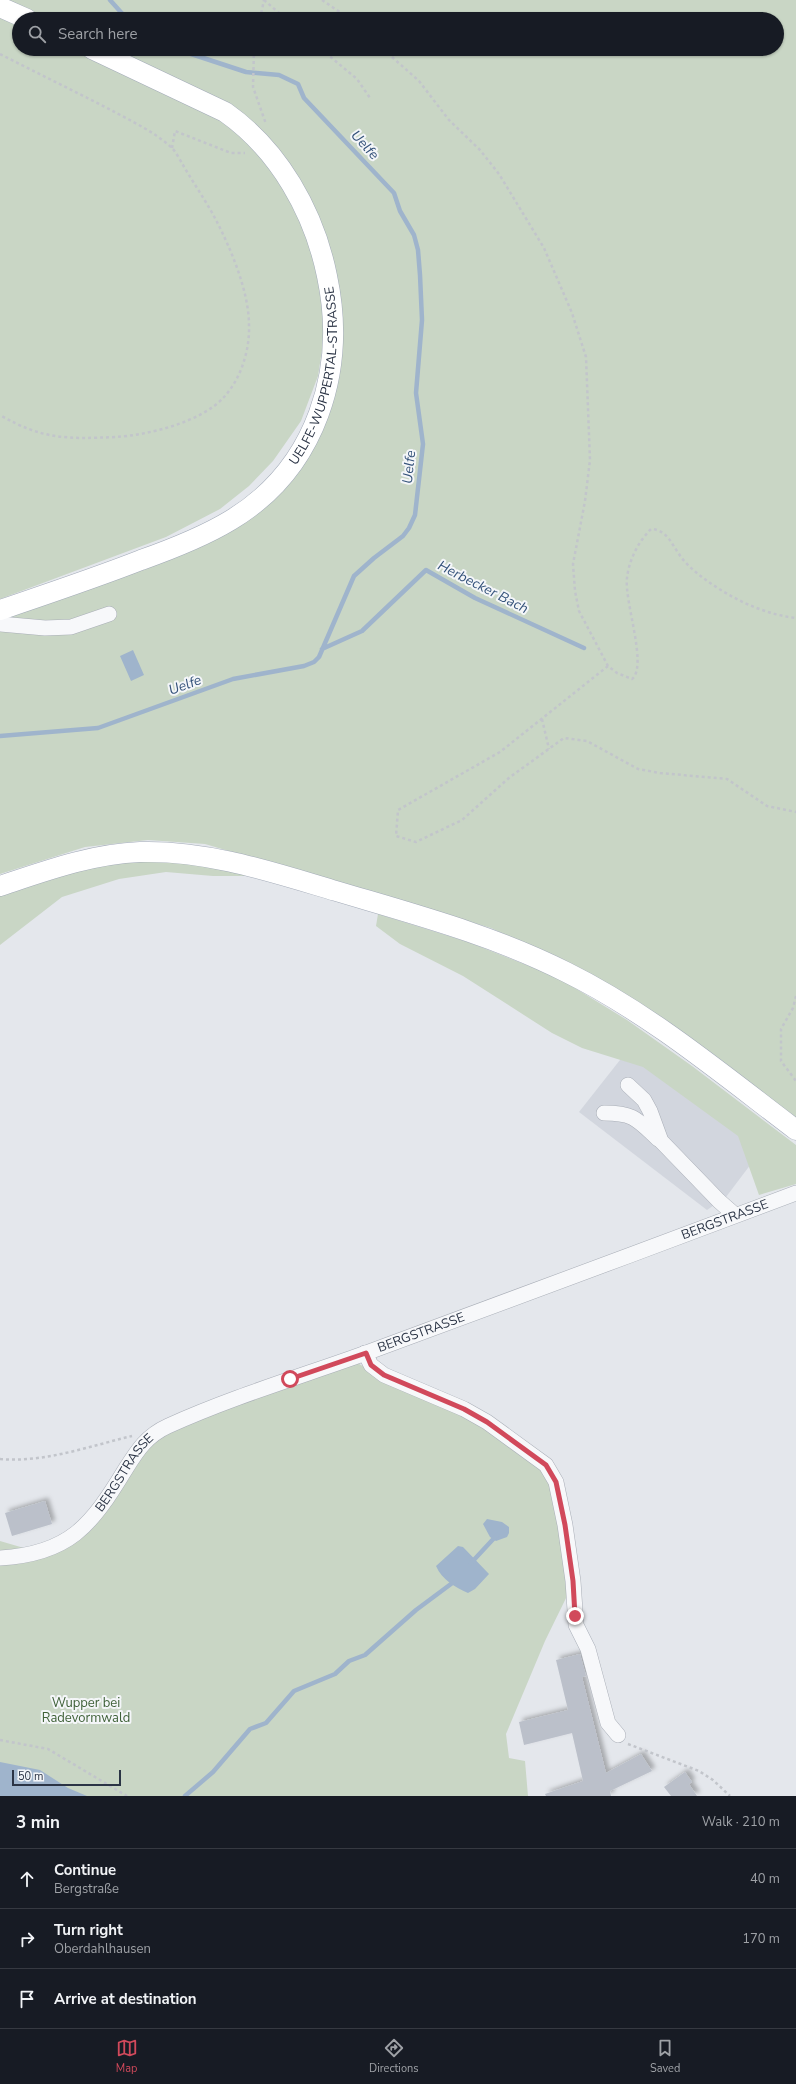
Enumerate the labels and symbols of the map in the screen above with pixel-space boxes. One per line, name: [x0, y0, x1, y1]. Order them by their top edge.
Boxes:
water label: Uelfe: [347, 126, 384, 164]
street label: UELFE-WUPPERTAL-STRASSE: [285, 285, 342, 469]
water label: Uelfe: [398, 449, 420, 485]
water label: Herbecker Bach: [434, 556, 532, 618]
water label: Uelfe: [166, 670, 205, 700]
street label: BERGSTRASSE: [679, 1195, 771, 1244]
street label: BERGSTRASSE: [375, 1308, 467, 1357]
route start: [281, 1370, 299, 1388]
street label: BERGSTRASSE: [91, 1429, 157, 1516]
route end: [566, 1607, 584, 1625]
park label: Wupper bei Radevormwald: [42, 1694, 130, 1727]
scale bar: [12, 1768, 121, 1787]

